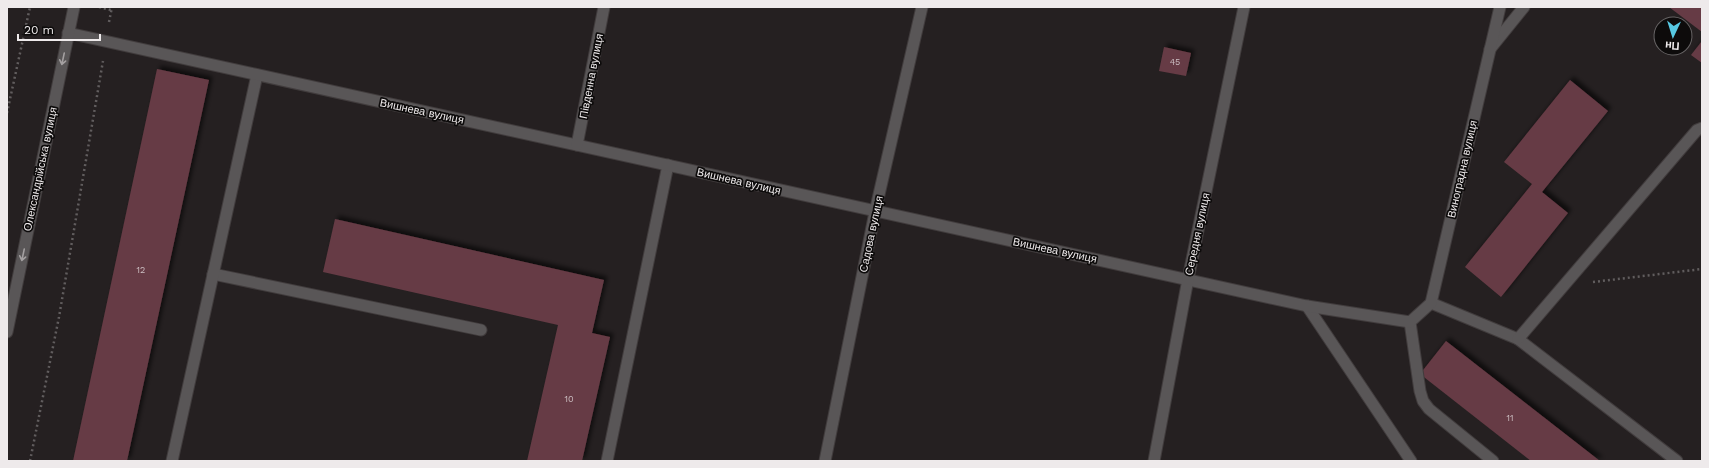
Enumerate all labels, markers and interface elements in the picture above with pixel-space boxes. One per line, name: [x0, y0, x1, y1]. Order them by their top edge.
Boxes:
scale bar: [18, 16, 100, 42]
north arrow: [1653, 16, 1693, 56]
text: 20 m: [24, 23, 54, 37]
street label: Південна вулиця: [577, 32, 606, 120]
text: Пн: [1665, 38, 1680, 52]
one-way arrow: [59, 52, 67, 65]
house number: 45: [1170, 57, 1180, 67]
street label: Вишнева вулиця: [379, 96, 465, 127]
street label: Олександрійська вулиця: [21, 106, 60, 232]
street label: Виноградна вулиця: [1445, 119, 1480, 219]
street label: Вишнева вулиця: [696, 166, 782, 197]
street label: Середня вулиця: [1182, 192, 1213, 277]
street label: Садова вулиця: [857, 195, 886, 274]
street label: Вишнева вулиця: [1012, 235, 1098, 266]
one-way arrow: [18, 248, 26, 261]
house number: 12: [137, 265, 145, 275]
house number: 10: [564, 394, 574, 404]
house number: 11: [1506, 413, 1514, 423]

